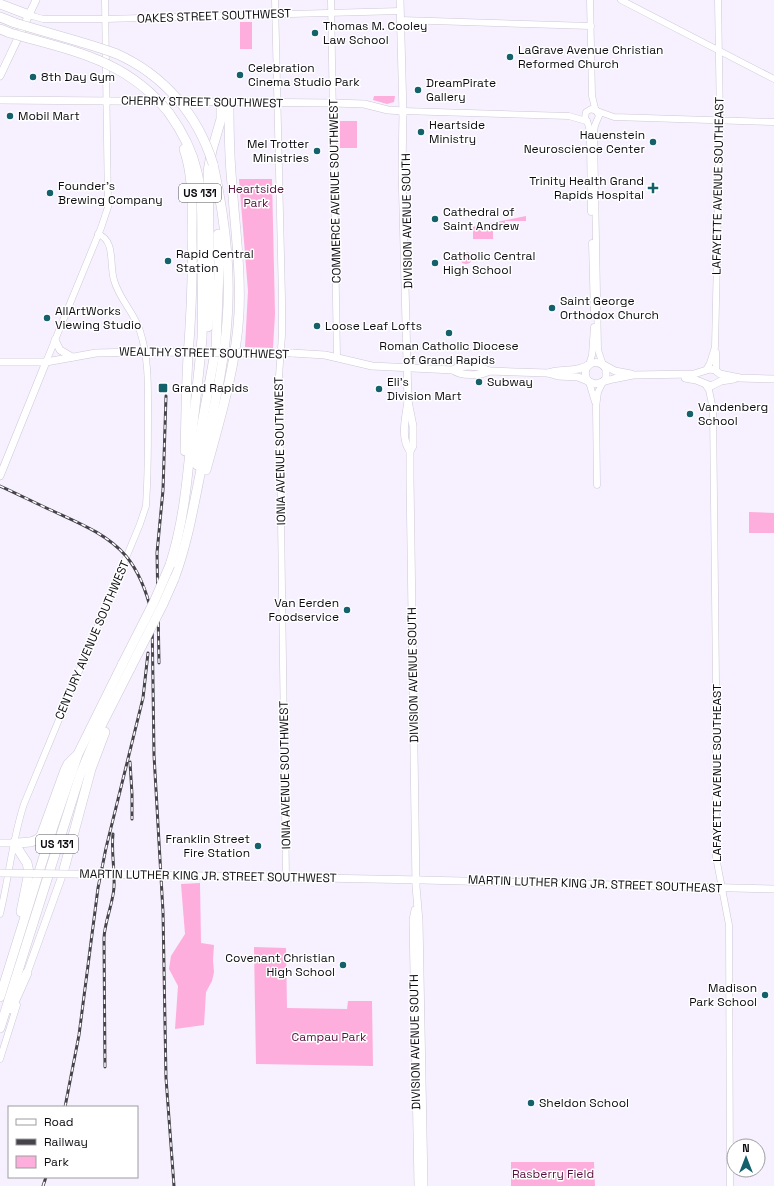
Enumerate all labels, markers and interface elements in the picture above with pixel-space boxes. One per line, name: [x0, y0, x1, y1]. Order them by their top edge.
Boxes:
street label: OAKES STREET SOUTHWEST: [136, 5, 292, 27]
place label: Thomas M. Cooley Law School: [323, 18, 427, 48]
marker: Thomas M. Cooley Law School: [310, 28, 320, 38]
place label: LaGrave Avenue Christian Reformed Church: [518, 42, 663, 72]
marker: LaGrave Avenue Christian Reformed Church: [505, 52, 515, 62]
place label: Celebration Cinema Studio Park: [248, 60, 360, 90]
place label: 8th Day Gym: [41, 69, 115, 85]
marker: Celebration Cinema Studio Park: [235, 70, 245, 80]
marker: 8th Day Gym: [28, 72, 38, 82]
place label: DreamPirate Gallery: [426, 75, 496, 105]
marker: DreamPirate Gallery: [413, 85, 423, 95]
street label: CHERRY STREET SOUTHWEST: [121, 93, 283, 111]
street label: LAFAYETTE AVENUE SOUTHEAST: [708, 97, 728, 275]
street label: COMMERCE AVENUE SOUTHWEST: [325, 99, 345, 283]
place label: Mobil Mart: [18, 108, 80, 124]
marker: Mobil Mart: [5, 111, 15, 121]
place label: Heartside Ministry: [429, 117, 485, 147]
marker: Heartside Ministry: [416, 127, 426, 137]
place label: Hauenstein Neuroscience Center: [524, 127, 645, 157]
place label: Mel Trotter Ministries: [247, 136, 309, 166]
marker: Hauenstein Neuroscience Center: [648, 137, 658, 147]
marker: Mel Trotter Ministries: [312, 146, 322, 156]
street label: DIVISION AVENUE SOUTH: [398, 153, 416, 289]
place label: Trinity Health Grand Rapids Hospital: [529, 173, 644, 203]
place label: Founder's Brewing Company: [58, 178, 163, 208]
park label: Heartside Park: [228, 181, 284, 211]
marker: Trinity Health Grand Rapids Hospital: [647, 182, 659, 194]
road number: US 131: [179, 184, 221, 202]
marker: Founder's Brewing Company: [45, 188, 55, 198]
place label: Cathedral of Saint Andrew: [443, 204, 519, 234]
marker: Cathedral of Saint Andrew: [430, 214, 440, 224]
place label: Rapid Central Station: [176, 246, 254, 276]
place label: Catholic Central High School: [443, 248, 535, 278]
marker: Rapid Central Station: [163, 256, 173, 266]
marker: Catholic Central High School: [430, 258, 440, 268]
place label: Saint George Orthodox Church: [560, 293, 659, 323]
place label: AllArtWorks Viewing Studio: [55, 303, 141, 333]
marker: Saint George Orthodox Church: [547, 303, 557, 313]
marker: AllArtWorks Viewing Studio: [42, 313, 52, 323]
place label: Loose Leaf Lofts: [325, 318, 422, 334]
marker: Loose Leaf Lofts: [312, 321, 322, 331]
marker: Roman Catholic Diocese of Grand Rapids: [444, 328, 454, 338]
place label: Roman Catholic Diocese of Grand Rapids: [379, 338, 519, 368]
street label: WEALTHY STREET SOUTHWEST: [119, 344, 289, 362]
place label: Eli's Division Mart: [387, 374, 462, 404]
place label: Subway: [487, 374, 533, 390]
street label: IONIA AVENUE SOUTHWEST: [271, 377, 289, 525]
marker: Subway: [474, 377, 484, 387]
place label: Grand Rapids: [172, 380, 249, 396]
marker: Grand Rapids: [157, 382, 169, 394]
marker: Eli's Division Mart: [374, 384, 384, 394]
place label: Vandenberg School: [698, 399, 768, 429]
marker: Vandenberg School: [685, 409, 695, 419]
street label: CENTURY AVENUE SOUTHWEST: [51, 558, 133, 722]
place label: Van Eerden Foodservice: [268, 595, 339, 625]
marker: Van Eerden Foodservice: [342, 605, 352, 615]
street label: DIVISION AVENUE SOUTH: [404, 607, 422, 743]
street label: LAFAYETTE AVENUE SOUTHEAST: [709, 684, 725, 862]
street label: IONIA AVENUE SOUTHWEST: [276, 701, 294, 849]
place label: Franklin Street Fire Station: [165, 831, 250, 861]
road number: US 131: [36, 835, 78, 853]
marker: Franklin Street Fire Station: [253, 841, 263, 851]
street label: MARTIN LUTHER KING JR. STREET SOUTHWEST: [79, 866, 337, 886]
street label: MARTIN LUTHER KING JR. STREET SOUTHEAST: [468, 872, 722, 896]
place label: Covenant Christian High School: [225, 950, 335, 980]
marker: Covenant Christian High School: [338, 960, 348, 970]
street label: DIVISION AVENUE SOUTH: [406, 974, 424, 1110]
place label: Madison Park School: [689, 980, 757, 1010]
marker: Madison Park School: [760, 990, 770, 1000]
park label: Campau Park: [292, 1029, 367, 1045]
place label: Sheldon School: [539, 1095, 629, 1111]
marker: Sheldon School: [526, 1098, 536, 1108]
legend: [8, 1106, 138, 1178]
text: Road: [44, 1114, 73, 1130]
text: Railway: [44, 1134, 88, 1150]
north arrow: [726, 1138, 766, 1178]
text: N: [742, 1141, 750, 1155]
text: Park: [44, 1154, 69, 1170]
park label: Rasberry Field: [512, 1166, 594, 1182]

